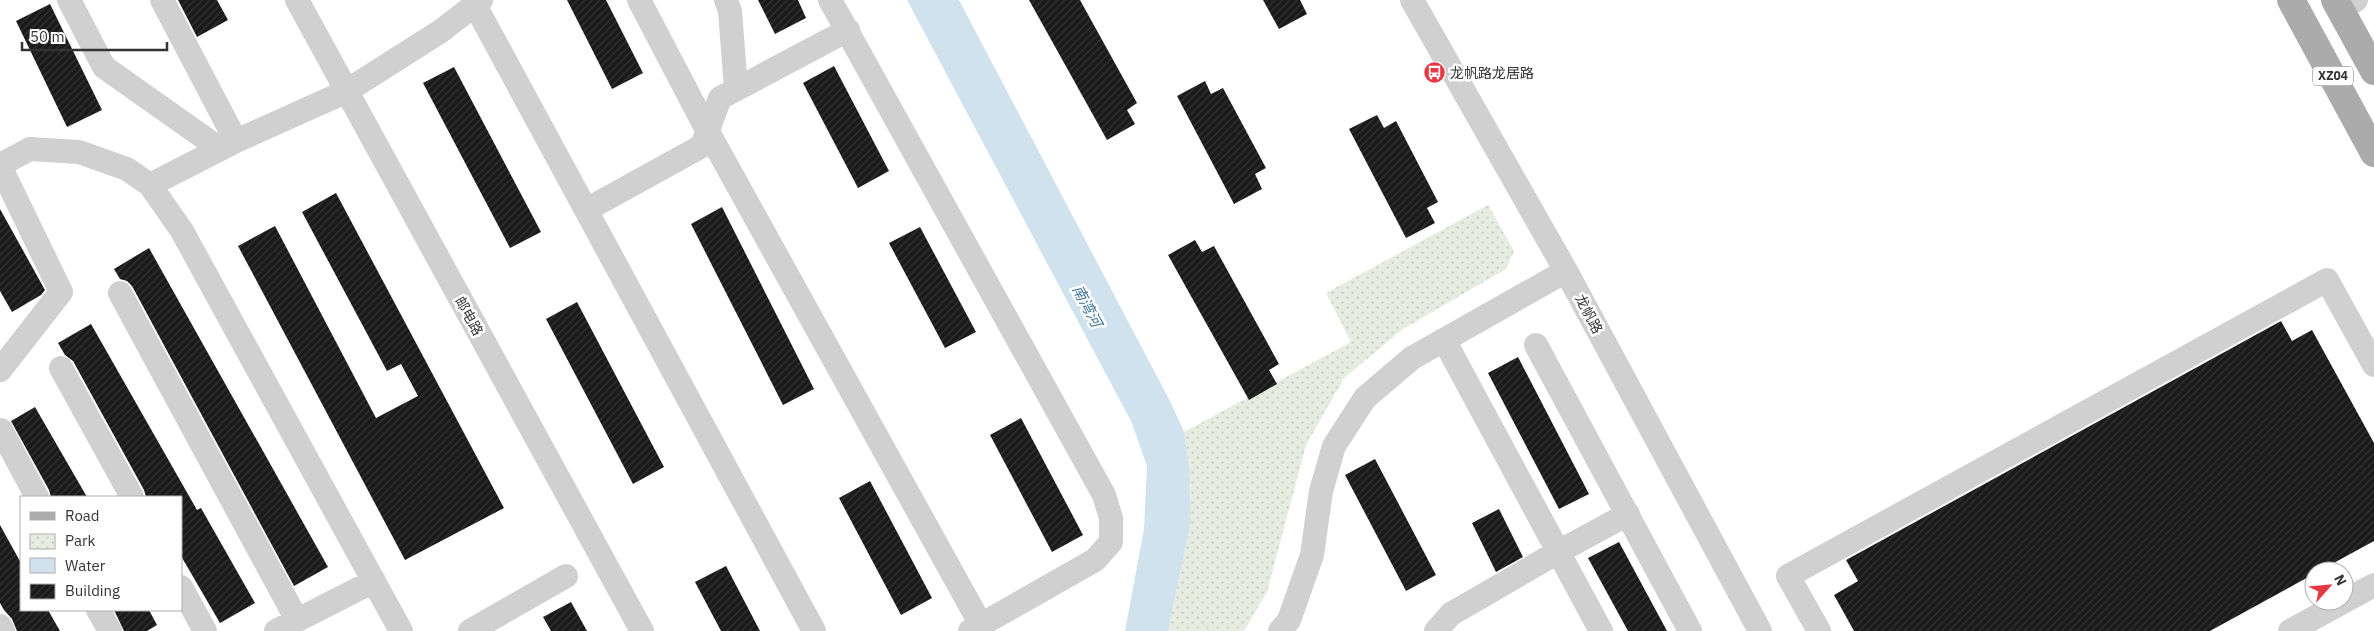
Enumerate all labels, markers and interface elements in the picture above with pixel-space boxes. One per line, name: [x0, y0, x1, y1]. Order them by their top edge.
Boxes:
scale bar: [22, 20, 168, 52]
text: 50 m: [30, 27, 65, 46]
bus stop icon: 龙帆路龙居路: [1422, 61, 1446, 85]
place label: 龙帆路龙居路: [1450, 64, 1534, 82]
road number: XZ04: [2313, 66, 2353, 85]
water label: 南湾河: [1068, 281, 1108, 333]
street label: 龙帆路: [1571, 291, 1607, 337]
street label: 邮电路: [451, 293, 487, 339]
legend: [20, 496, 182, 611]
text: Road: [65, 506, 100, 525]
text: Park: [65, 531, 95, 550]
text: Water: [65, 556, 106, 575]
north arrow: [2304, 561, 2354, 611]
text: N: [2330, 571, 2351, 589]
text: Building: [65, 581, 120, 600]

